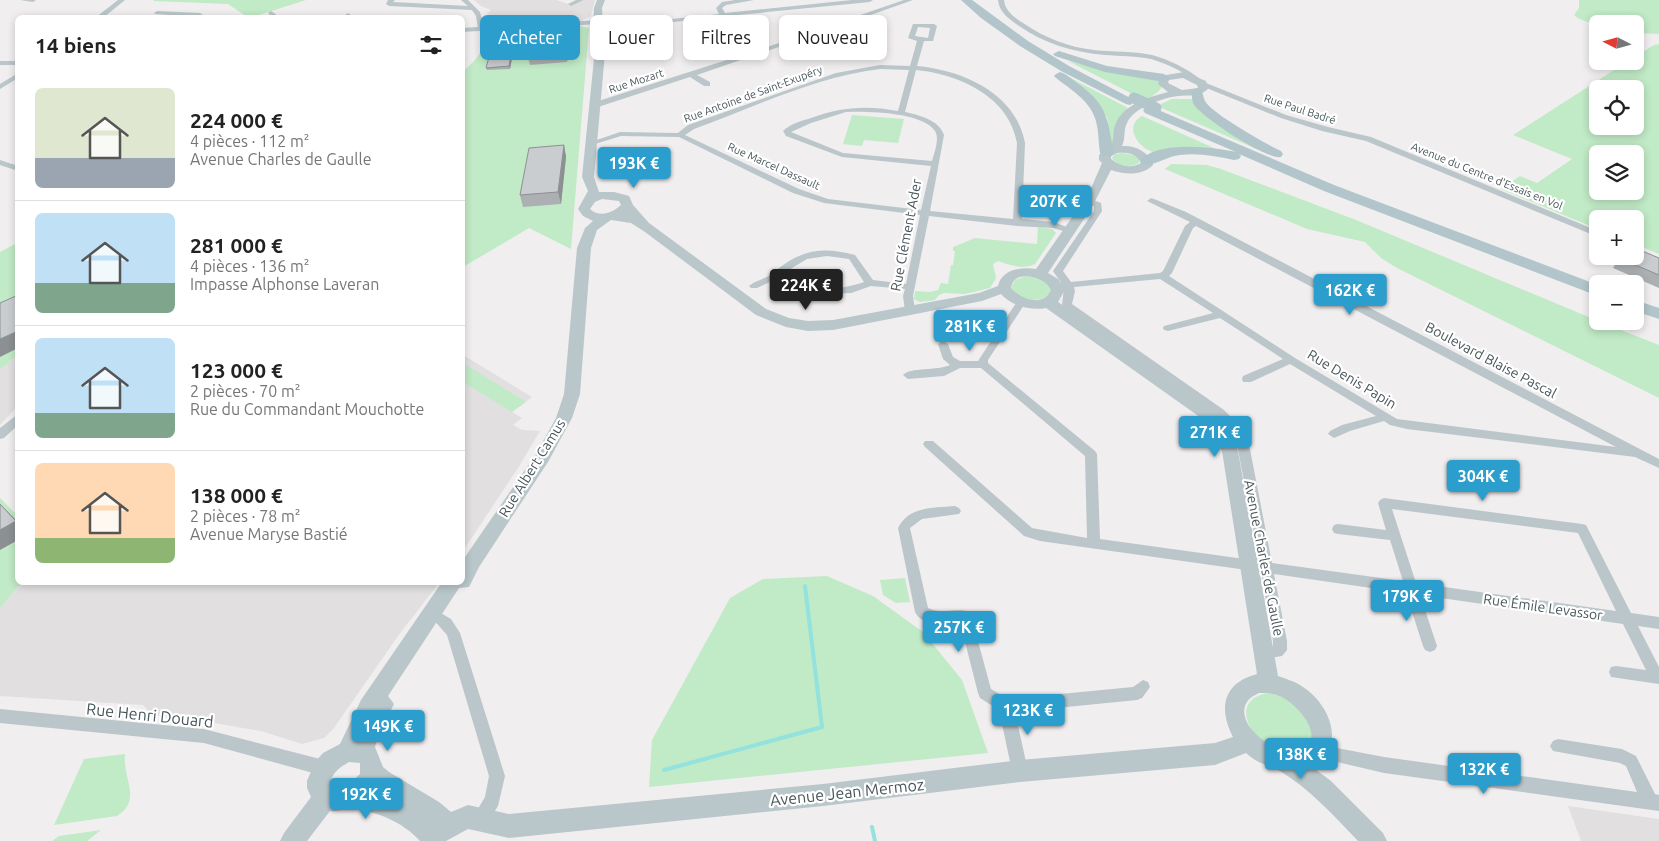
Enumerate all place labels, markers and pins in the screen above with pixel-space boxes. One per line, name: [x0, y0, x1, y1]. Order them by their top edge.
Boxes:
pin: 193K €: [593, 146, 675, 189]
pin: 207K €: [1014, 184, 1096, 227]
pin: 224K €: [765, 268, 847, 311]
pin: 162K €: [1309, 274, 1391, 316]
pin: 281K €: [929, 310, 1011, 352]
pin: 271K €: [1174, 416, 1256, 458]
pin: 304K €: [1442, 460, 1524, 502]
pin: 179K €: [1366, 580, 1448, 622]
pin: 257K €: [918, 610, 1000, 653]
pin: 123K €: [987, 694, 1069, 736]
pin: 149K €: [347, 710, 429, 752]
pin: 138K €: [1260, 738, 1342, 780]
pin: 132K €: [1443, 752, 1525, 795]
pin: 192K €: [325, 778, 407, 820]

